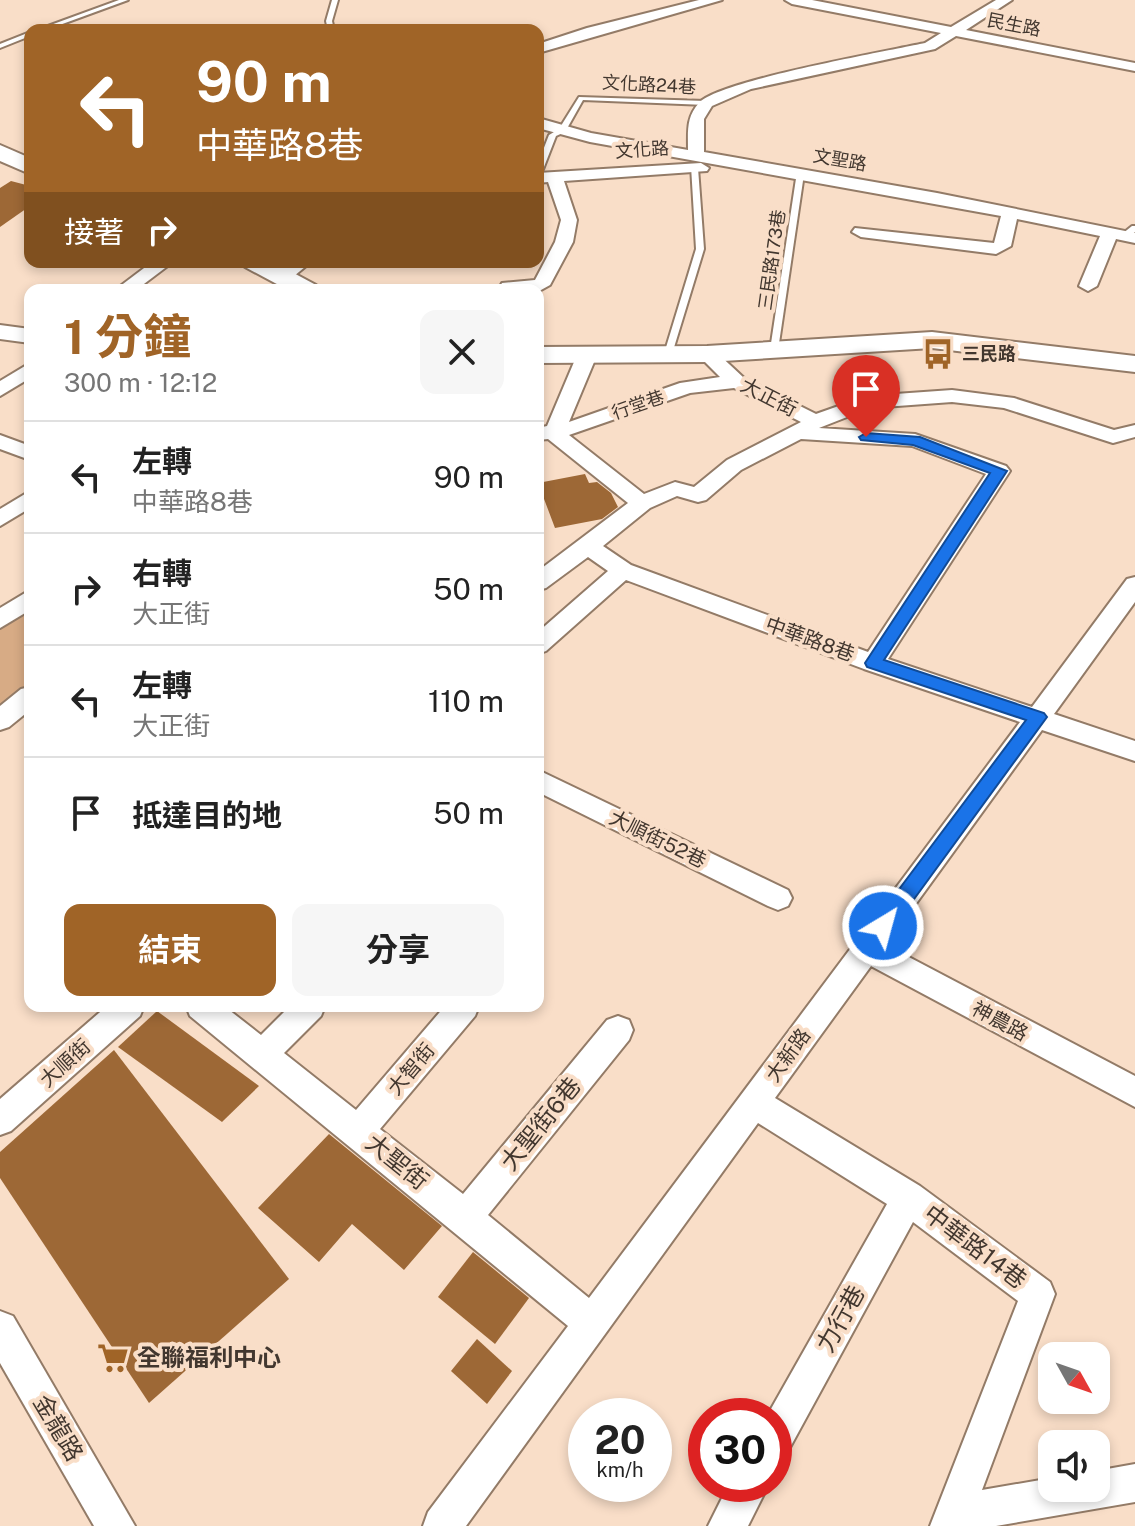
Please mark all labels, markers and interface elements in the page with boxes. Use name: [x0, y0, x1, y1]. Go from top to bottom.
street label: 民生路: [986, 9, 1043, 40]
text: 90 m: [196, 49, 332, 115]
icon: left: [64, 56, 168, 160]
street label: 文化路24巷: [602, 72, 697, 97]
text: 中華路8巷: [196, 124, 363, 166]
street label: 文化路: [614, 137, 670, 162]
street label: 文聖路: [812, 144, 868, 175]
icon: right: [140, 208, 184, 252]
street label: 三民路173巷: [754, 208, 789, 311]
text: 接著: [64, 214, 124, 250]
text: 1 分鐘: [64, 308, 191, 365]
button: close: [420, 310, 504, 394]
bus stop icon: 三民路: [921, 337, 955, 371]
place label: 三民路: [962, 343, 1016, 364]
pin: [832, 355, 900, 437]
text: 300 m · 12:12: [64, 367, 217, 398]
icon: arrive: [844, 367, 888, 411]
street label: 大正街: [737, 373, 801, 421]
street label: 行堂巷: [609, 386, 667, 423]
text: 左轉: [132, 443, 192, 479]
icon: left: [64, 455, 108, 499]
text: 90 m: [434, 459, 504, 495]
text: 中華路8巷: [132, 486, 253, 517]
text: 右轉: [132, 555, 192, 591]
icon: right: [64, 567, 108, 611]
text: 50 m: [433, 571, 504, 607]
text: 大正街: [132, 598, 210, 629]
street label: 中華路8巷: [762, 612, 858, 666]
text: 左轉: [132, 667, 192, 703]
icon: left: [64, 679, 108, 723]
text: 110 m: [428, 683, 504, 719]
text: 大正街: [132, 710, 210, 741]
icon: arrive: [64, 791, 108, 835]
text: 50 m: [433, 795, 504, 831]
text: 抵達目的地: [132, 797, 282, 833]
street label: 大順街52巷: [606, 805, 710, 873]
position arrow: [841, 884, 925, 968]
button: 結束: [64, 904, 276, 996]
button: 分享: [292, 904, 504, 996]
street label: 神農路: [968, 996, 1032, 1046]
street label: 大新路: [761, 1024, 815, 1086]
street label: 大順街: [35, 1034, 95, 1092]
street label: 大智街: [383, 1038, 439, 1100]
street label: 大聖街6巷: [494, 1071, 586, 1175]
street label: 大聖街: [361, 1128, 434, 1195]
street label: 中華路14巷: [919, 1199, 1032, 1294]
street label: 力行巷: [810, 1280, 870, 1357]
supermarket icon: 全聯福利中心: [96, 1341, 130, 1375]
north arrow: [1038, 1342, 1110, 1414]
map controls: [1038, 1342, 1110, 1502]
place label: 全聯福利中心: [137, 1343, 281, 1371]
street label: 金龍路: [28, 1389, 89, 1466]
speed limit sign: 30: [688, 1398, 792, 1502]
text: 20: [594, 1416, 646, 1463]
button: sound: [1038, 1430, 1110, 1502]
text: km/h: [596, 1458, 644, 1482]

